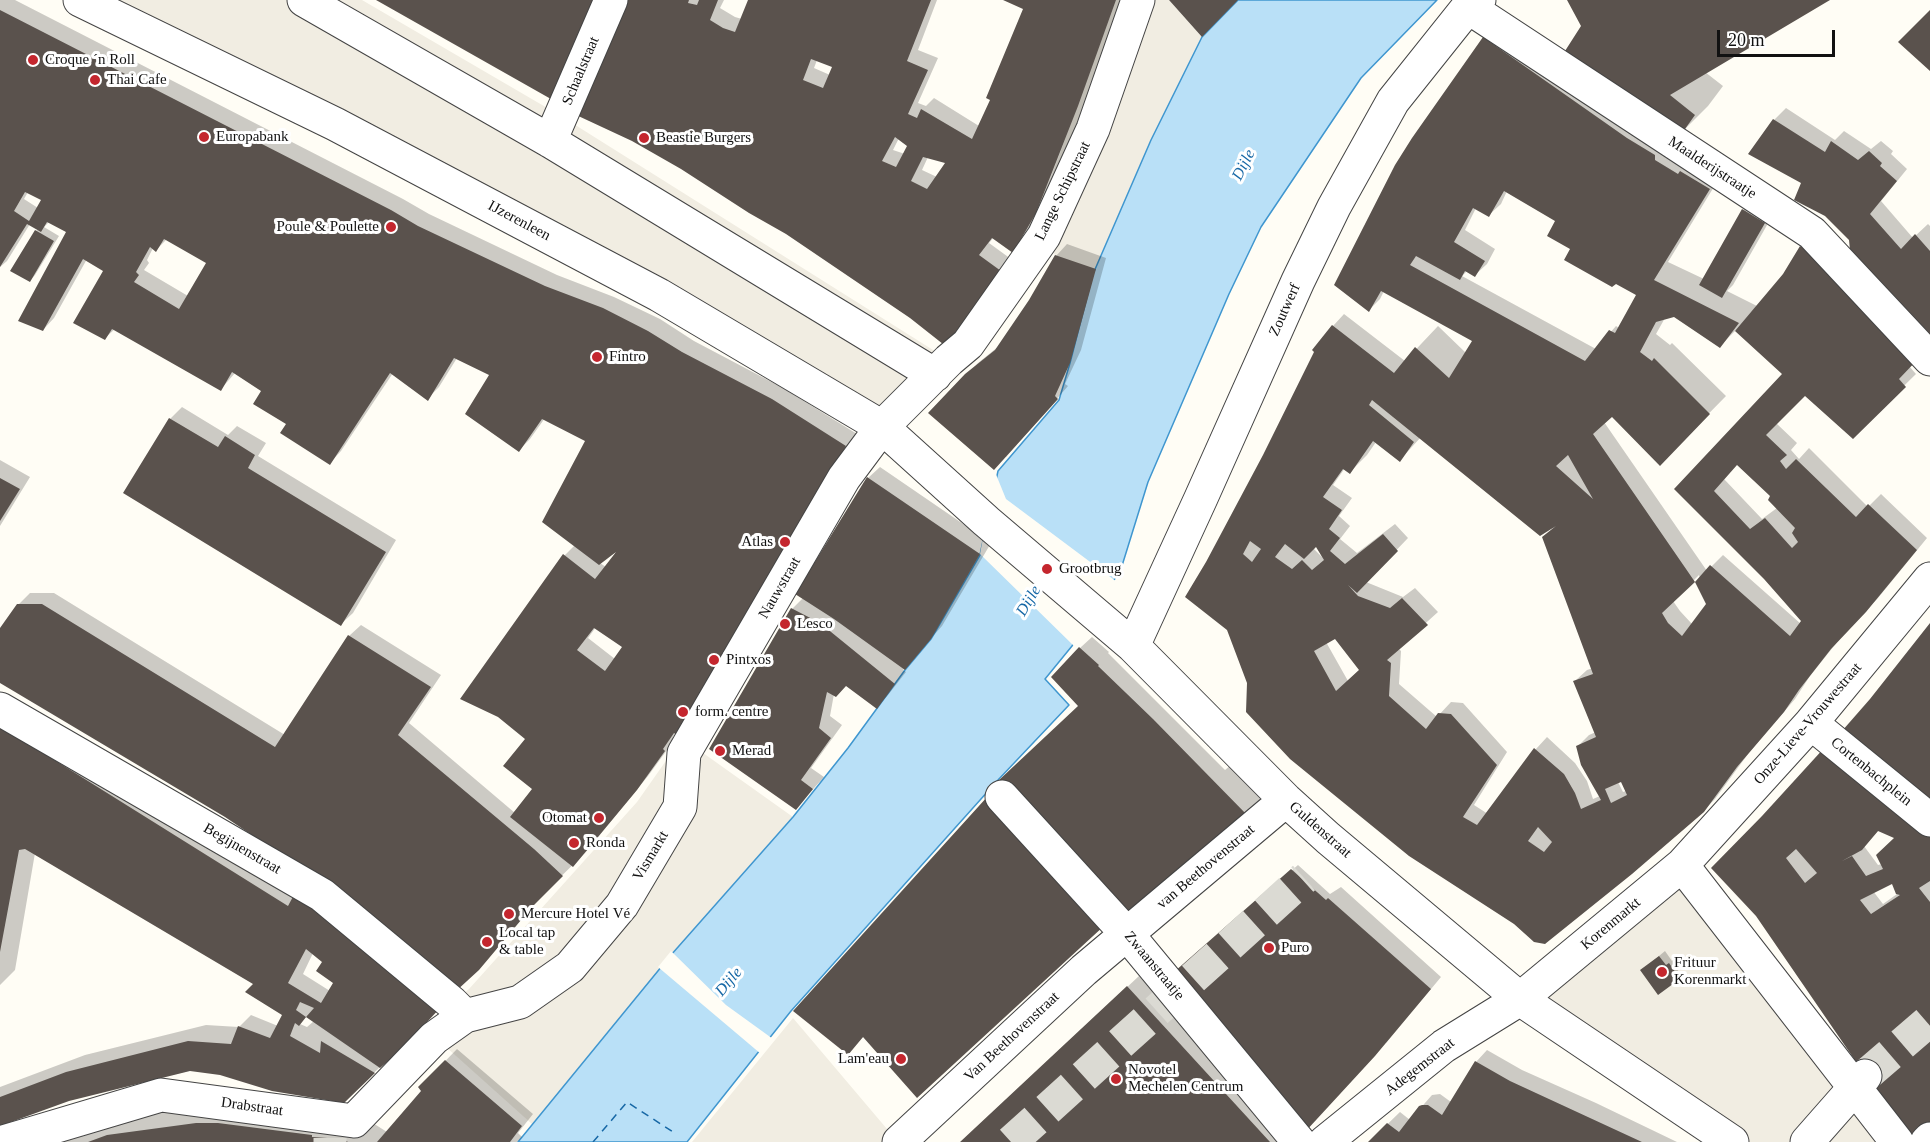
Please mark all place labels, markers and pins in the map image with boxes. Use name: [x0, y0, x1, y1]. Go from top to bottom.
place label: Croque ´n Roll: [45, 51, 135, 69]
marker: Croque ´n Roll: [26, 53, 40, 67]
place label: Thai Cafe: [107, 71, 167, 89]
marker: Thai Cafe: [88, 73, 102, 87]
place label: Europabank: [216, 128, 288, 146]
place label: Beastie Burgers: [656, 129, 751, 147]
marker: Europabank: [197, 130, 211, 144]
marker: Beastie Burgers: [637, 131, 651, 145]
place label: Poule & Poulette: [277, 218, 379, 236]
marker: Poule & Poulette: [384, 220, 398, 234]
place label: Fintro: [609, 348, 646, 366]
marker: Fintro: [590, 350, 604, 364]
place label: Atlas: [741, 533, 773, 551]
marker: Atlas: [778, 535, 792, 549]
place label: Grootbrug: [1059, 560, 1121, 578]
marker: Grootbrug: [1040, 562, 1054, 576]
place label: Lesco: [797, 615, 833, 633]
marker: Lesco: [778, 617, 792, 631]
place label: Pintxos: [726, 651, 771, 669]
marker: Pintxos: [707, 653, 721, 667]
place label: form. centre: [695, 703, 768, 721]
marker: form. centre: [676, 705, 690, 719]
place label: Merad: [732, 742, 771, 760]
marker: Merad: [713, 744, 727, 758]
place label: Otomat: [542, 809, 587, 827]
marker: Otomat: [592, 811, 606, 825]
place label: Ronda: [586, 834, 625, 852]
marker: Ronda: [567, 836, 581, 850]
place label: Mercure Hotel Vé: [521, 905, 630, 923]
marker: Mercure Hotel Vé: [502, 907, 516, 921]
place label: Local tap & table: [499, 924, 555, 959]
marker: Local tap & table: [480, 935, 494, 949]
place label: Puro: [1281, 939, 1309, 957]
marker: Puro: [1262, 941, 1276, 955]
place label: Frituur Korenmarkt: [1674, 954, 1746, 989]
marker: Frituur Korenmarkt: [1655, 965, 1669, 979]
place label: Lam'eau: [838, 1050, 889, 1068]
marker: Lam'eau: [894, 1052, 908, 1066]
place label: Novotel Mechelen Centrum: [1128, 1061, 1243, 1096]
marker: Novotel Mechelen Centrum: [1109, 1072, 1123, 1086]

